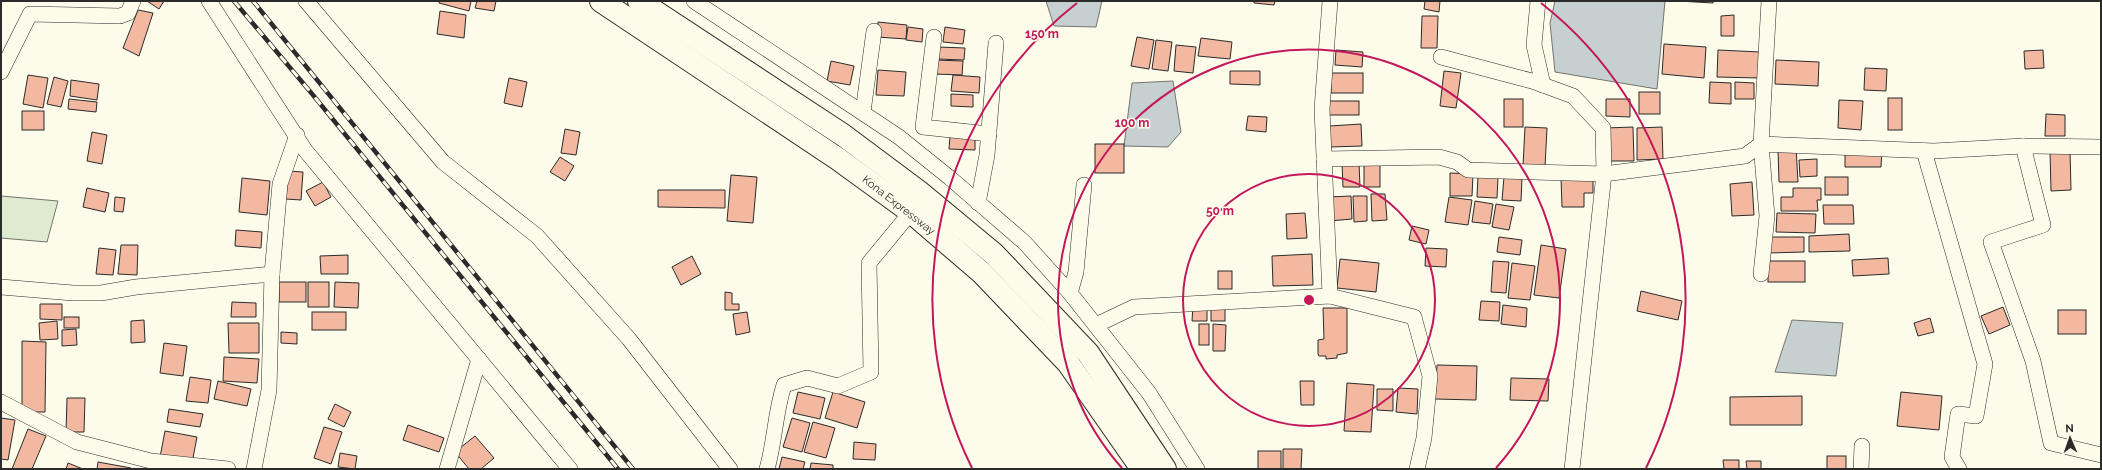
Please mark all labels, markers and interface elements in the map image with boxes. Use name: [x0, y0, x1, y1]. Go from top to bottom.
text: 150 m: [1025, 27, 1059, 41]
text: 100 m: [1115, 116, 1149, 130]
street label: Kona Expressway: [860, 173, 938, 238]
text: 50 m: [1206, 204, 1234, 218]
centre of rings: [1302, 293, 1316, 307]
north arrow: [2050, 418, 2090, 458]
text: N: [2065, 422, 2074, 435]

